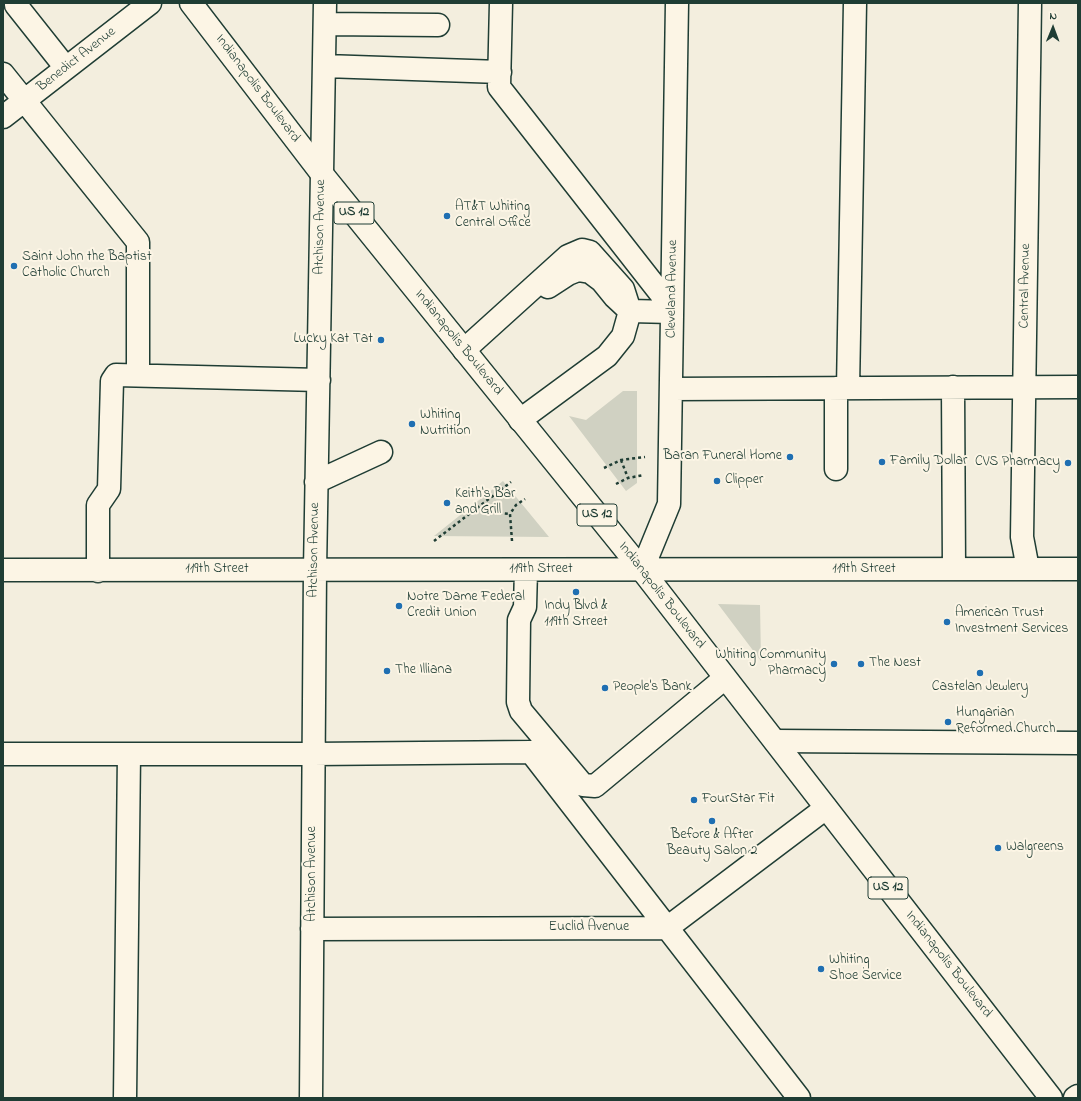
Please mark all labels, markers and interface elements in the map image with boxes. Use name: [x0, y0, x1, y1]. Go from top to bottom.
north arrow: [1033, 8, 1073, 48]
text: N: [1049, 8, 1057, 24]
street label: Benedict Avenue: [34, 24, 120, 96]
street label: Indianapolis Boulevard: [211, 32, 303, 146]
street label: Atchison Avenue: [312, 179, 330, 275]
place label: AT&T Whiting Central Office: [455, 200, 531, 232]
road number: US 12: [334, 202, 374, 224]
marker: AT&T Whiting Central Office: [442, 211, 452, 221]
street label: Cleveland Avenue: [664, 240, 682, 338]
street label: Central Avenue: [1017, 243, 1035, 329]
place label: Saint John the Baptist Catholic Church: [22, 250, 152, 282]
marker: Saint John the Baptist Catholic Church: [9, 261, 19, 271]
street label: Indianapolis Boulevard: [410, 287, 506, 399]
place label: Lucky Kat Tat: [293, 332, 373, 348]
marker: Lucky Kat Tat: [376, 335, 386, 345]
place label: Whiting Nutrition: [420, 408, 470, 440]
marker: Whiting Nutrition: [407, 419, 417, 429]
place label: Baran Funeral Home: [663, 449, 782, 465]
marker: Baran Funeral Home: [785, 452, 795, 462]
place label: Family Dollar: [890, 454, 967, 470]
place label: CVS Pharmacy: [975, 455, 1060, 471]
marker: Family Dollar: [877, 457, 887, 467]
marker: CVS Pharmacy: [1063, 458, 1073, 468]
place label: Clipper: [725, 473, 763, 489]
marker: Clipper: [712, 476, 722, 486]
place label: Keith's Bar and Grill: [455, 487, 515, 520]
marker: Keith's Bar and Grill: [442, 498, 452, 508]
street label: Atchison Avenue: [306, 502, 324, 598]
road number: US 12: [577, 504, 617, 526]
street label: Indianapolis Boulevard: [614, 539, 708, 653]
street label: 119th Street: [185, 562, 249, 578]
street label: 119th Street: [509, 562, 573, 578]
street label: 119th Street: [832, 562, 896, 578]
marker: Indy Blvd & 119th Street: [571, 587, 581, 597]
place label: Notre Dame Federal Credit Union: [407, 590, 525, 622]
place label: Indy Blvd & 119th Street: [544, 599, 608, 632]
marker: Notre Dame Federal Credit Union: [394, 601, 404, 611]
place label: American Trust Investment Services: [955, 606, 1068, 638]
marker: American Trust Investment Services: [942, 617, 952, 627]
place label: Whiting Community Pharmacy: [715, 648, 826, 680]
place label: The Nest: [869, 656, 921, 672]
marker: Whiting Community Pharmacy: [829, 659, 839, 669]
marker: The Nest: [856, 659, 866, 669]
place label: The Illiana: [395, 663, 452, 679]
marker: The Illiana: [382, 666, 392, 676]
marker: Castelan Jewlery: [975, 668, 985, 678]
place label: People's Bank: [613, 680, 692, 696]
place label: Castelan Jewlery: [932, 680, 1028, 696]
marker: People's Bank: [600, 683, 610, 693]
place label: Hungarian Reformed Church: [956, 706, 1055, 738]
marker: Hungarian Reformed Church: [943, 717, 953, 727]
place label: FourStar Fit: [702, 792, 775, 808]
marker: FourStar Fit: [689, 795, 699, 805]
marker: Before & After Beauty Salon 2: [707, 816, 717, 826]
street label: Atchison Avenue: [305, 826, 321, 922]
place label: Before & After Beauty Salon 2: [667, 828, 757, 860]
place label: Walgreens: [1006, 840, 1064, 856]
marker: Walgreens: [993, 843, 1003, 853]
road number: US 12: [868, 877, 908, 899]
street label: Indianapolis Boulevard: [901, 908, 995, 1022]
street label: Euclid Avenue: [549, 920, 629, 936]
place label: Whiting Shoe Service: [829, 953, 902, 986]
marker: Whiting Shoe Service: [816, 964, 826, 974]

